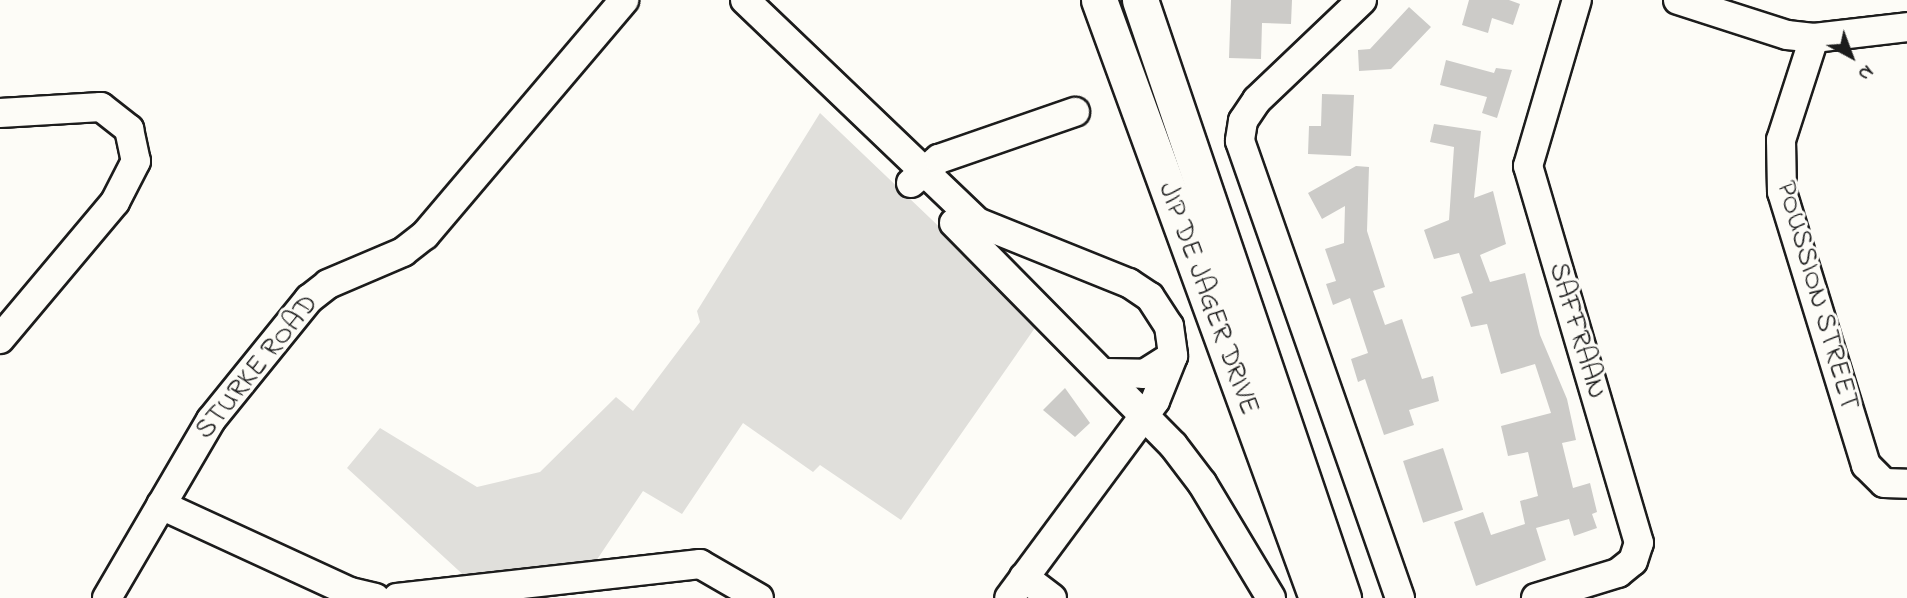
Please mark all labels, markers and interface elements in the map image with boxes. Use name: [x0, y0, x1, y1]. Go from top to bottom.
north arrow: [1816, 21, 1886, 91]
text: N: [1851, 58, 1879, 87]
street label: POUSSION STREET: [1767, 177, 1865, 415]
street label: JIP DE JAGER DRIVE: [1149, 178, 1265, 420]
street label: SAFFRAAN: [1539, 259, 1613, 403]
street label: STURKE ROAD: [189, 289, 327, 447]

